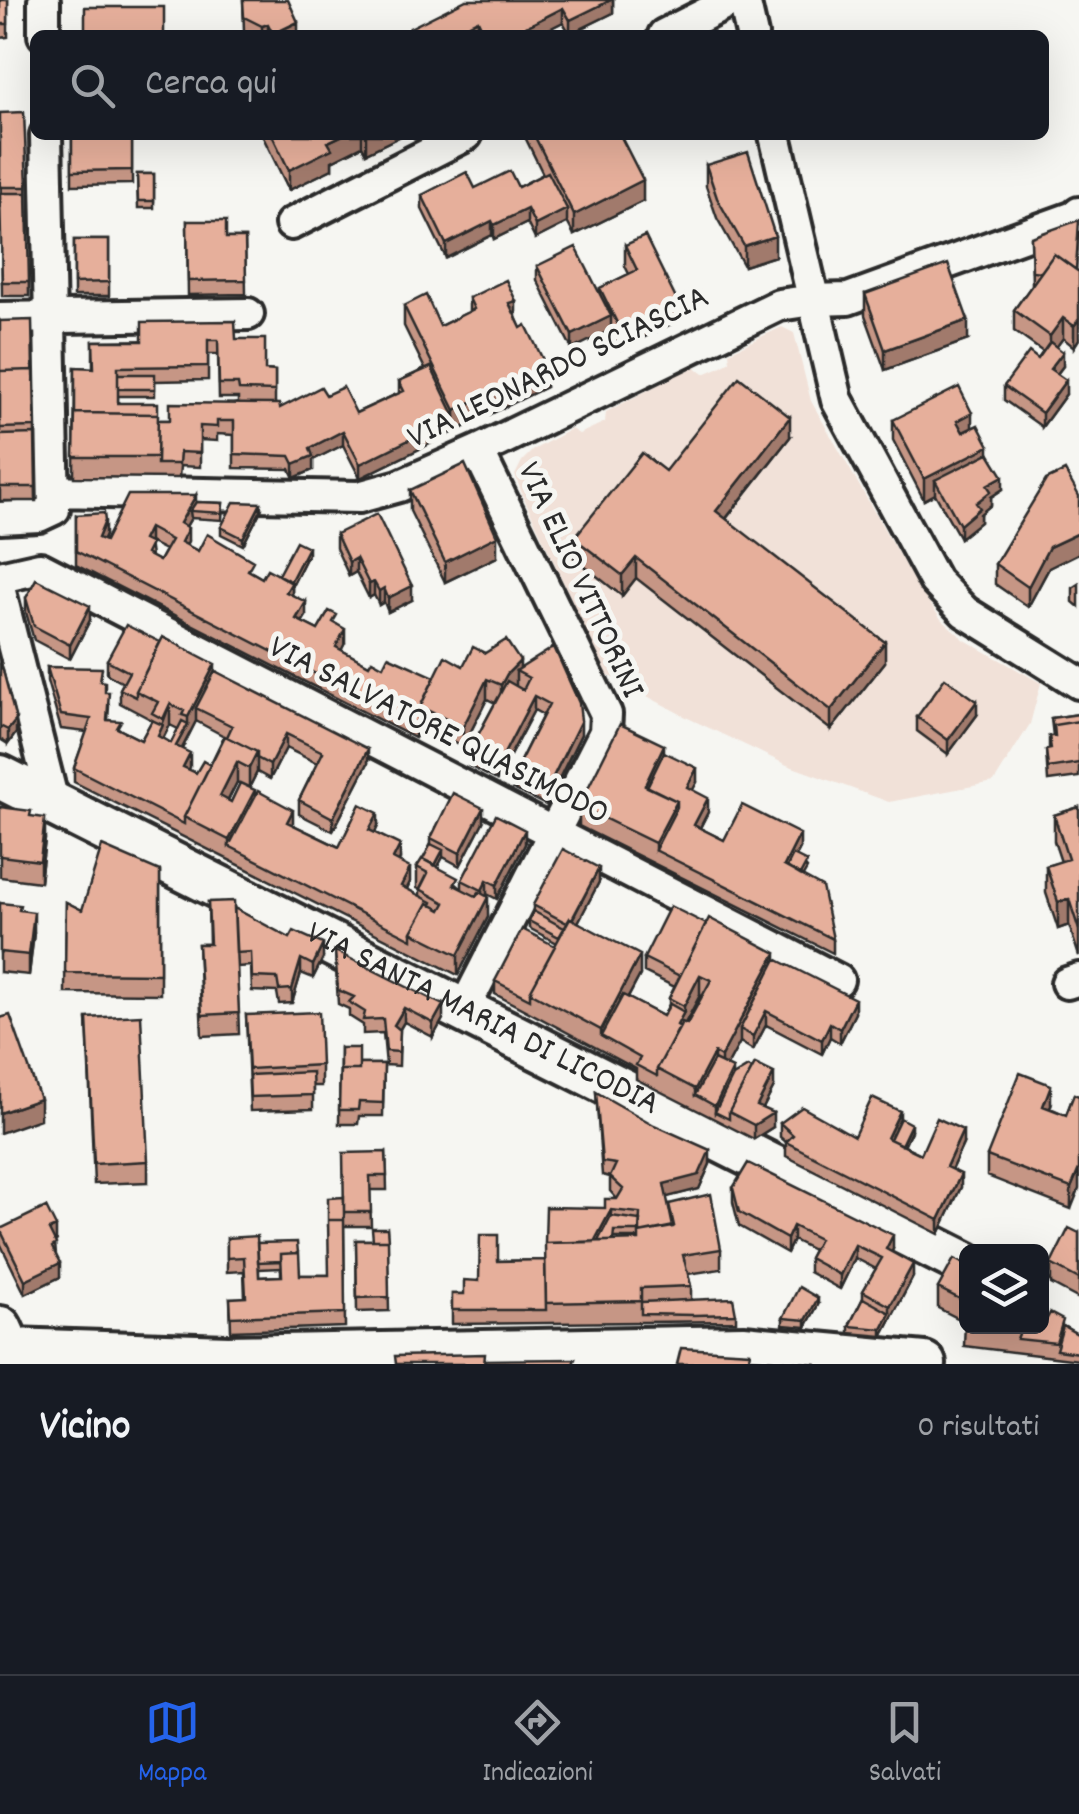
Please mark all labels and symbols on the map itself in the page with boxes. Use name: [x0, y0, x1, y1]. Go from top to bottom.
street label: VIA LEONARDO SCIASCIA: [400, 274, 718, 464]
street label: VIA ELIO VITTORINI: [502, 455, 656, 708]
street label: VIA SALVATORE QUASIMODO: [259, 624, 617, 840]
street label: VIA SANTA MARIA DI LICODIA: [297, 910, 668, 1130]

